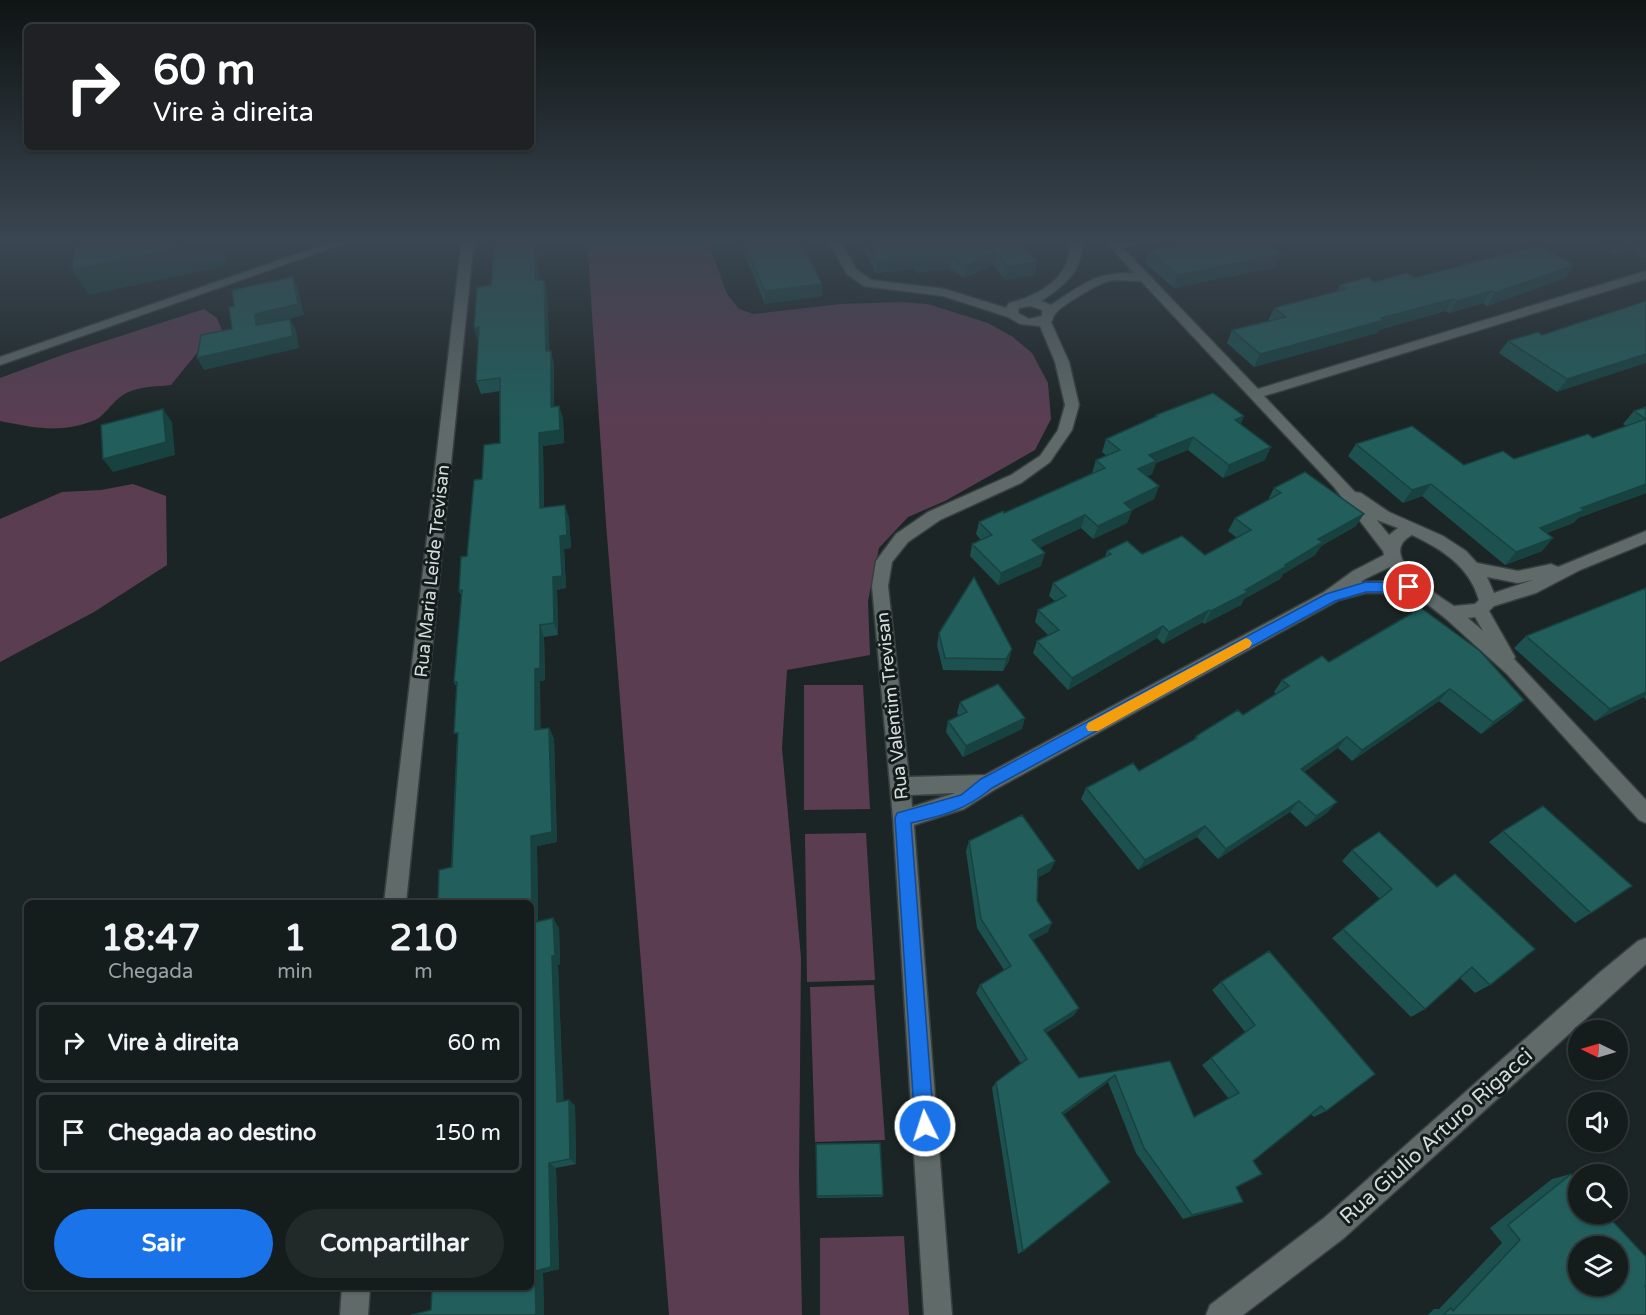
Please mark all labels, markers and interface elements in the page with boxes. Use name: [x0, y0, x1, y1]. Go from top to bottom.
text: 60 m: [153, 45, 255, 96]
icon: right: [54, 48, 132, 126]
text: Vire à direita: [153, 96, 314, 129]
street label: Rua Maria Leide Trevisan: [410, 464, 454, 678]
pin: [1383, 561, 1434, 612]
icon: arrive: [1392, 570, 1425, 603]
street label: Rua Valentim Trevisan: [871, 611, 913, 801]
text: 18:47: [101, 917, 201, 960]
text: 1: [284, 917, 306, 960]
text: 210: [389, 917, 457, 960]
text: Chegada: [108, 960, 193, 984]
text: min: [277, 960, 313, 984]
text: m: [414, 960, 433, 984]
north arrow: [1568, 1020, 1628, 1080]
map controls: [1568, 1020, 1628, 1296]
icon: right: [57, 1026, 90, 1059]
text: Vire à direita: [108, 1030, 239, 1056]
text: 60 m: [447, 1030, 501, 1056]
street label: Rua Giulio Arturo Rigacci: [1335, 1043, 1538, 1230]
button: sound: [1568, 1092, 1628, 1152]
position arrow: [893, 1094, 957, 1158]
icon: arrive: [57, 1116, 90, 1149]
text: Chegada ao destino: [108, 1120, 316, 1146]
text: 150 m: [434, 1120, 501, 1146]
button: search: [1568, 1164, 1628, 1224]
button: Sair: [54, 1209, 273, 1278]
button: Compartilhar: [285, 1209, 504, 1278]
button: layers: [1568, 1236, 1628, 1296]

